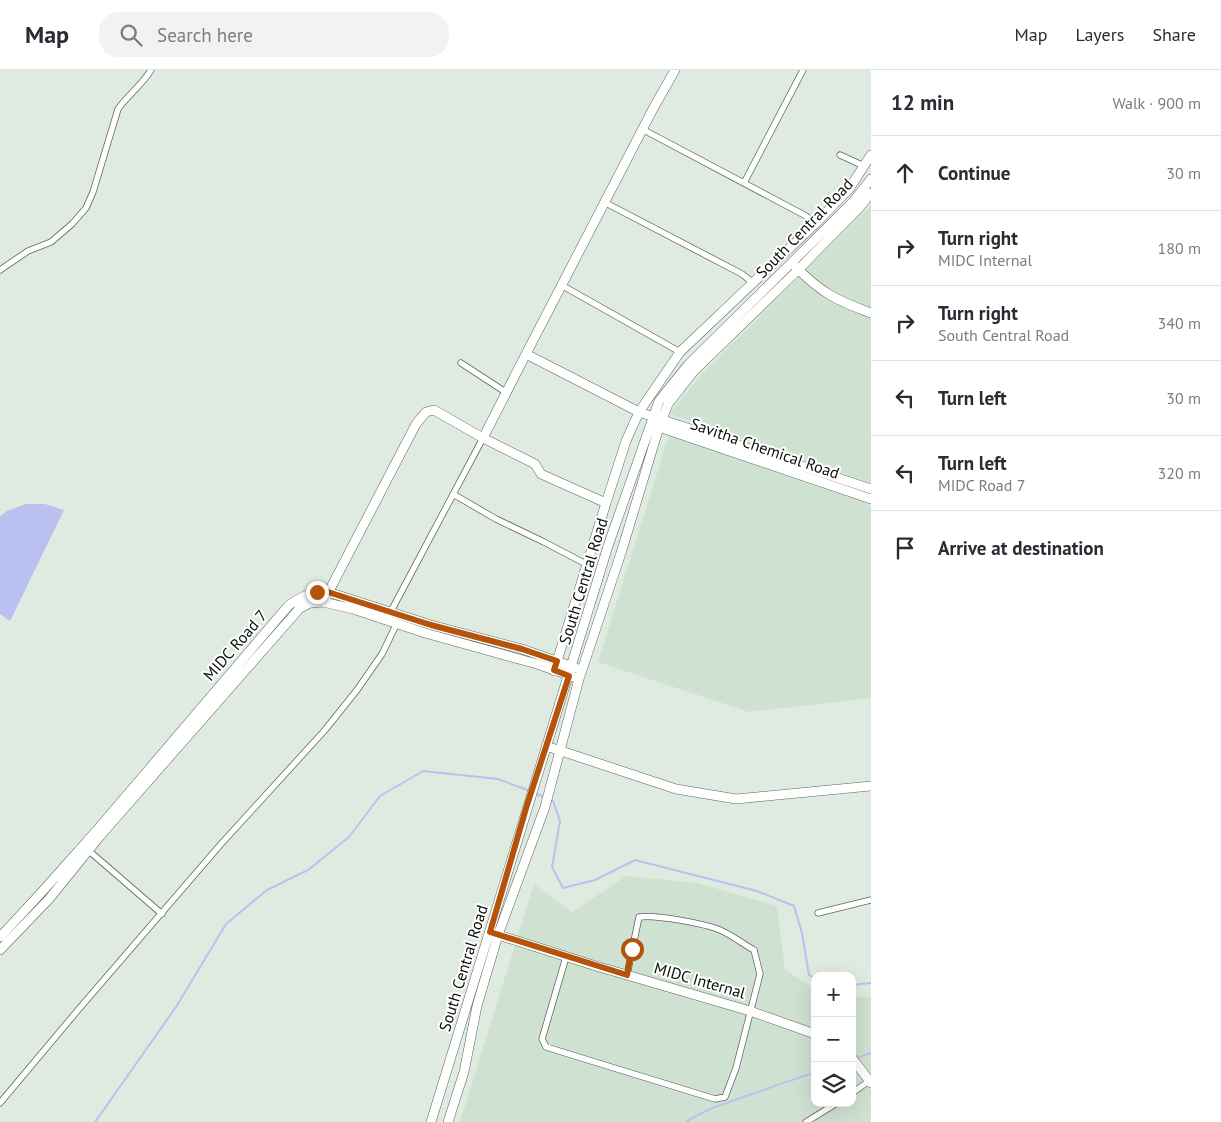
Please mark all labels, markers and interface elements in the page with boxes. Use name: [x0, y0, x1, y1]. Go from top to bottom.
search box: [99, 12, 449, 57]
text: Map: [25, 19, 69, 50]
icon: search: [117, 21, 145, 49]
text: Search here: [157, 23, 253, 47]
text: Map: [1015, 23, 1047, 46]
text: Layers: [1075, 23, 1124, 46]
text: Share: [1152, 23, 1196, 46]
text: 12 min: [891, 89, 954, 116]
text: Walk · 900 m: [1112, 93, 1201, 113]
icon: ahead: [891, 159, 919, 187]
text: Continue: [938, 161, 1010, 185]
text: 30 m: [1166, 163, 1201, 183]
street label: South Central Road: [751, 174, 857, 282]
text: Turn right: [938, 226, 1018, 250]
icon: right: [891, 234, 919, 262]
text: 180 m: [1158, 238, 1201, 258]
text: MIDC Internal: [938, 250, 1032, 270]
text: Turn right: [938, 301, 1018, 325]
icon: right: [891, 309, 919, 337]
text: 340 m: [1158, 313, 1201, 333]
text: South Central Road: [938, 325, 1069, 345]
icon: left: [891, 384, 919, 412]
text: Turn left: [938, 386, 1007, 410]
text: 30 m: [1166, 388, 1201, 408]
street label: Savitha Chemical Road: [688, 413, 842, 483]
text: Turn left: [938, 451, 1007, 475]
icon: left: [891, 459, 919, 487]
text: 320 m: [1158, 463, 1201, 483]
text: MIDC Road 7: [938, 475, 1025, 495]
street label: South Central Road: [554, 515, 612, 647]
icon: arrive: [891, 534, 919, 562]
text: Arrive at destination: [938, 536, 1104, 560]
route end: [306, 581, 329, 604]
street label: MIDC Road 7: [199, 605, 271, 685]
street label: South Central Road: [434, 902, 492, 1034]
route start: [621, 938, 644, 961]
street label: MIDC Internal: [652, 957, 748, 1003]
map controls: [811, 972, 856, 1107]
button: +: [811, 972, 856, 1017]
button: −: [811, 1017, 856, 1062]
button: layers: [811, 1062, 856, 1107]

